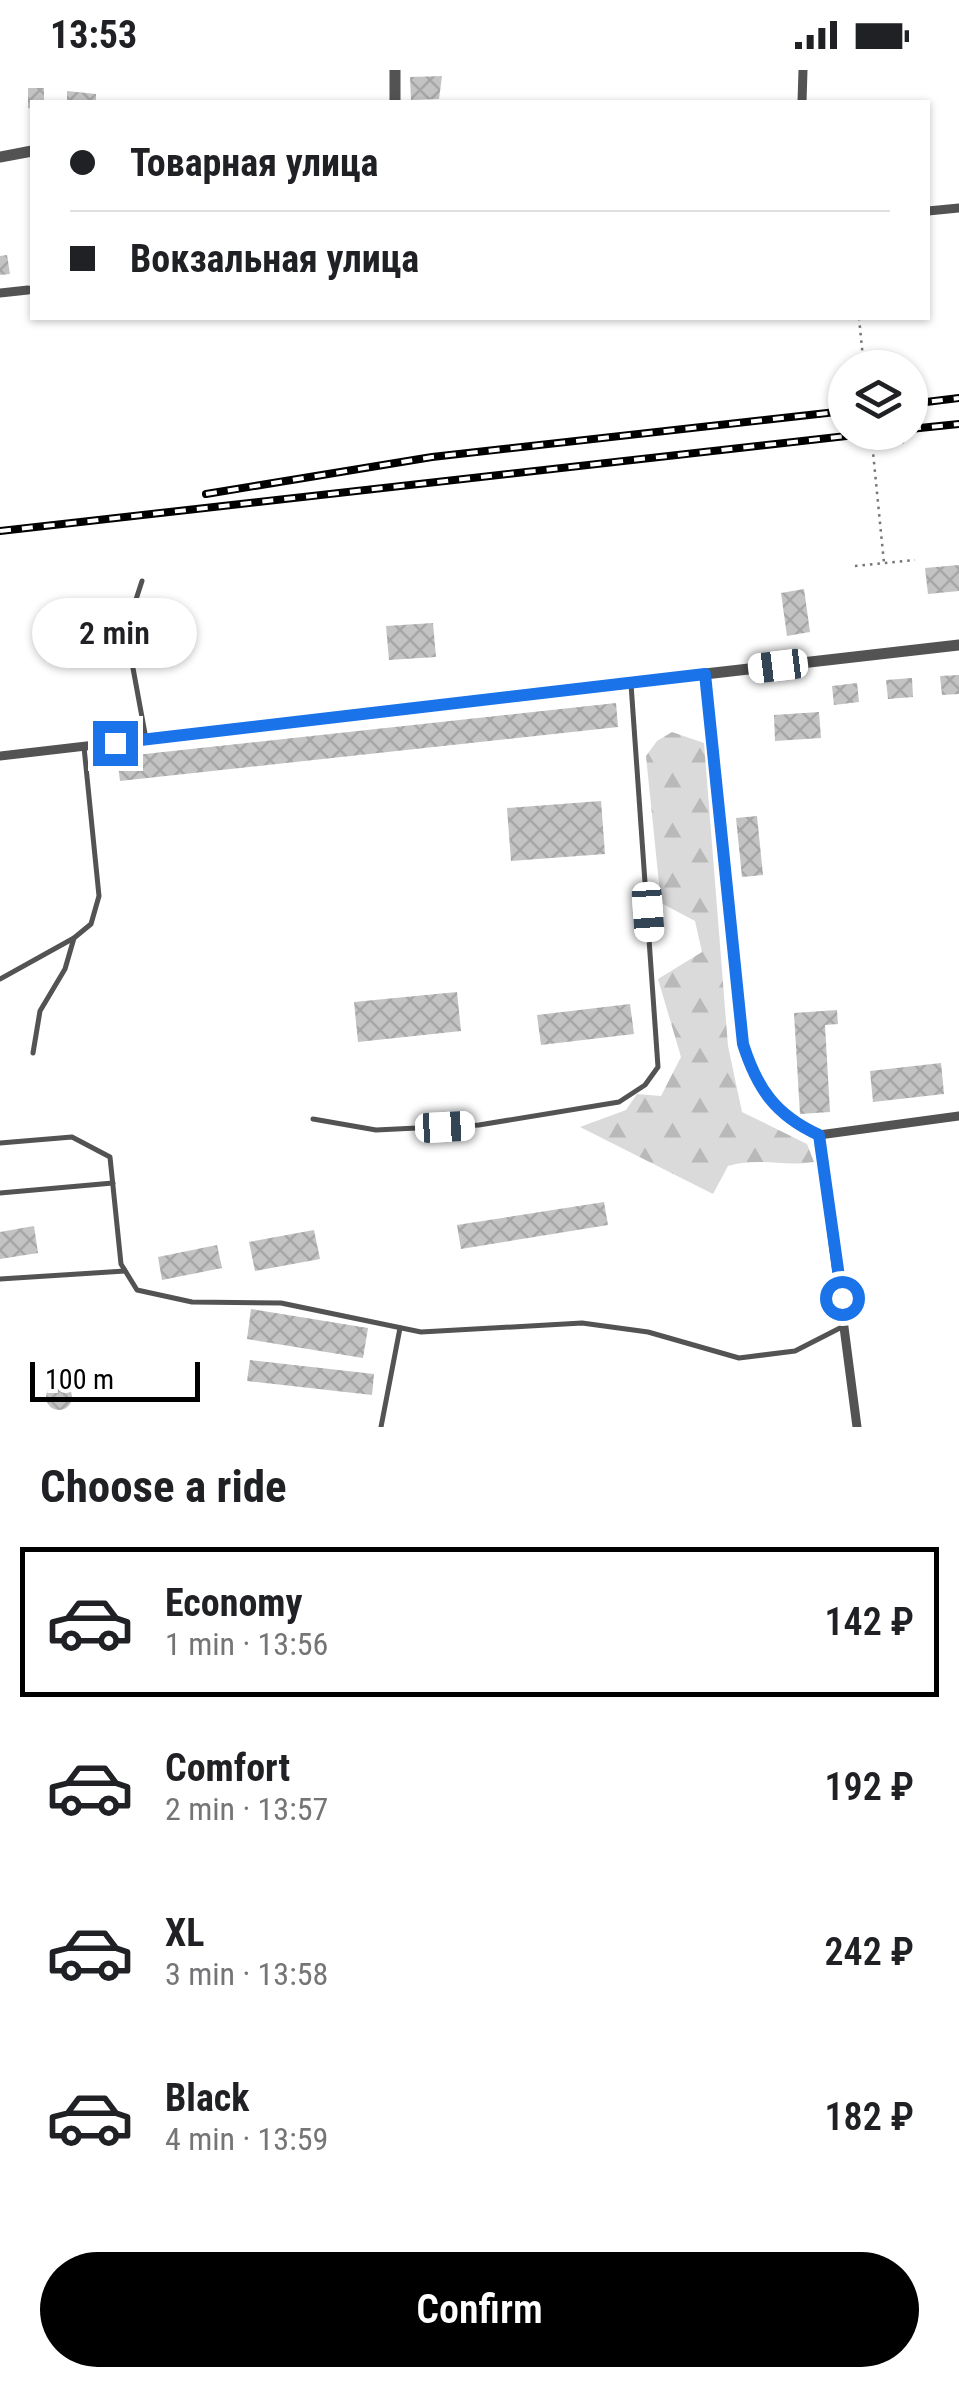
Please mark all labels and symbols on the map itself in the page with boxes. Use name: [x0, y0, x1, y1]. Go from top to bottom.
callout: 2 min: [32, 598, 198, 668]
car: [746, 647, 810, 685]
route end: [93, 721, 138, 766]
car: [631, 881, 665, 943]
car: [414, 1110, 476, 1144]
route start: [820, 1276, 865, 1321]
scale bar: [30, 1357, 200, 1402]

